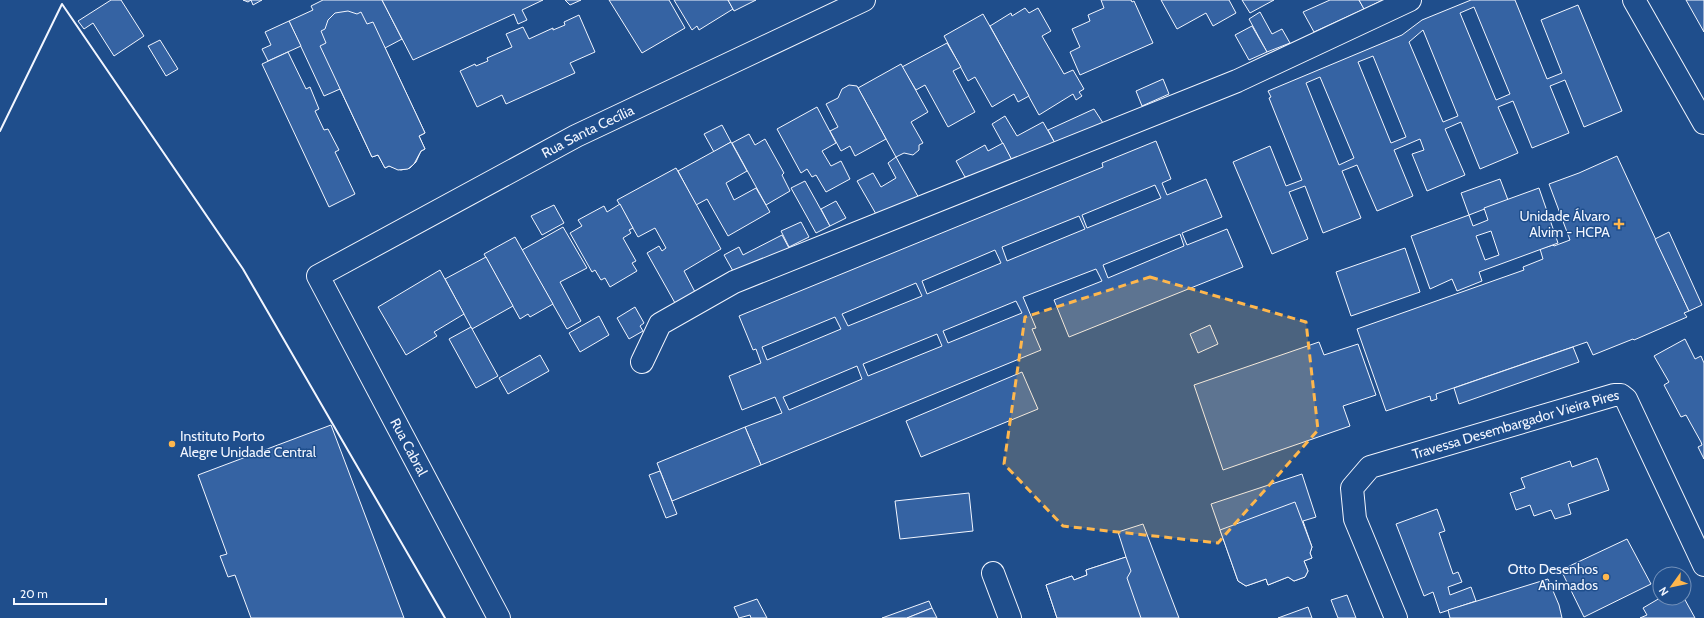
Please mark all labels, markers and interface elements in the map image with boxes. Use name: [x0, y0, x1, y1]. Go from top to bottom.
street label: Rua Santa Cecília: [538, 101, 637, 162]
place label: Unidade Álvaro Alvim - HCPA: [1520, 207, 1610, 241]
marker: Unidade Álvaro Alvim - HCPA: [1613, 218, 1625, 230]
street label: Travessa Desembargador Vieira Pires: [1410, 386, 1619, 463]
street label: Rua Cabral: [386, 415, 432, 480]
place label: Instituto Porto Alegre Unidade Central: [180, 427, 317, 461]
marker: Instituto Porto Alegre Unidade Central: [167, 439, 177, 449]
place label: Otto Desenhos Animados: [1508, 560, 1598, 594]
north arrow: [1652, 566, 1692, 606]
marker: Otto Desenhos Animados: [1601, 572, 1611, 582]
scale bar: [14, 580, 106, 606]
text: N: [1656, 584, 1672, 599]
text: 20 m: [20, 586, 48, 601]

